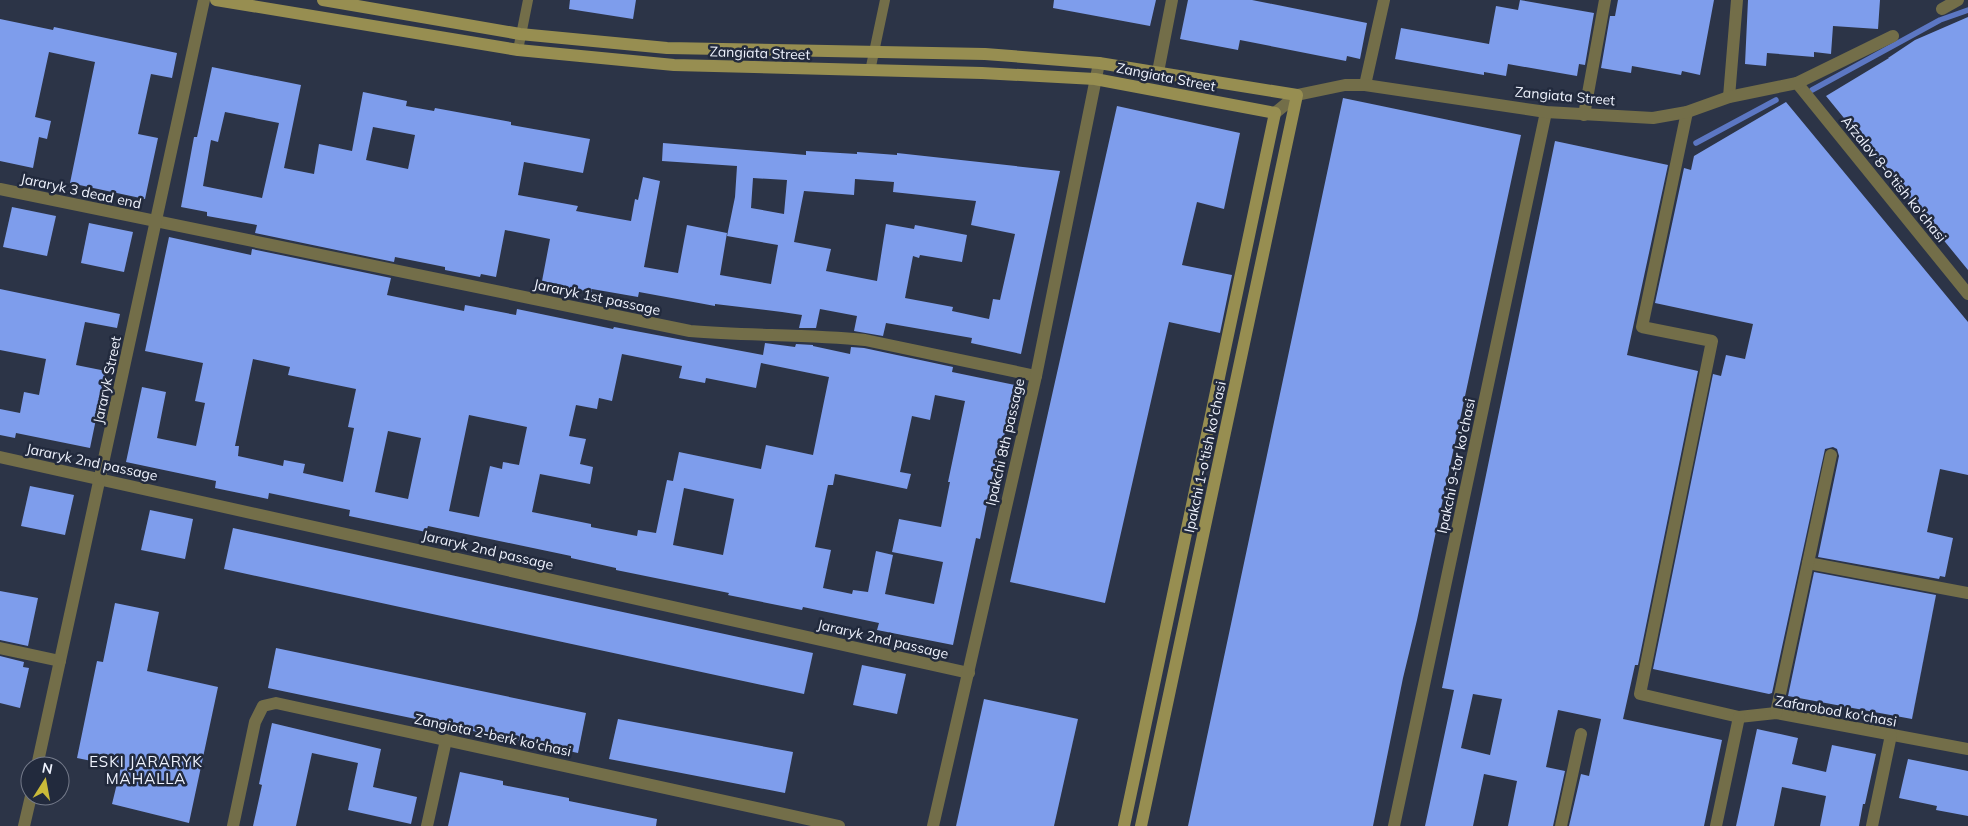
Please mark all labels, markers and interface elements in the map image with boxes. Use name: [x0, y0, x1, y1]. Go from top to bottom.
street label: Zangiata Street: [709, 42, 811, 64]
street label: Zangiata Street: [1115, 59, 1217, 95]
street label: Zangiata Street: [1514, 83, 1616, 109]
street label: Afzalov 8-o'tish ko'chasi: [1837, 112, 1951, 246]
street label: Jararyk 3 dead end: [19, 169, 143, 213]
street label: Jararyk 1st passage: [532, 275, 662, 319]
street label: Jararyk Street: [89, 335, 125, 425]
street label: Ipakchi 8th passage: [982, 377, 1028, 507]
street label: Ipakchi 1-o'tish ko'chasi: [1180, 380, 1230, 534]
street label: Ipakchi 9-tor ko'chasi: [1433, 397, 1479, 535]
street label: Jararyk 2nd passage: [25, 439, 159, 485]
street label: Jararyk 2nd passage: [421, 526, 555, 574]
street label: Jararyk 2nd passage: [816, 615, 950, 663]
street label: Zafarobod ko'chasi: [1774, 691, 1898, 731]
street label: Zangiota 2-berk ko'chasi: [413, 710, 573, 760]
district label: ESKI JARARYK MAHALLA: [89, 752, 203, 788]
north arrow: [20, 756, 70, 806]
text: N: [41, 758, 54, 778]

